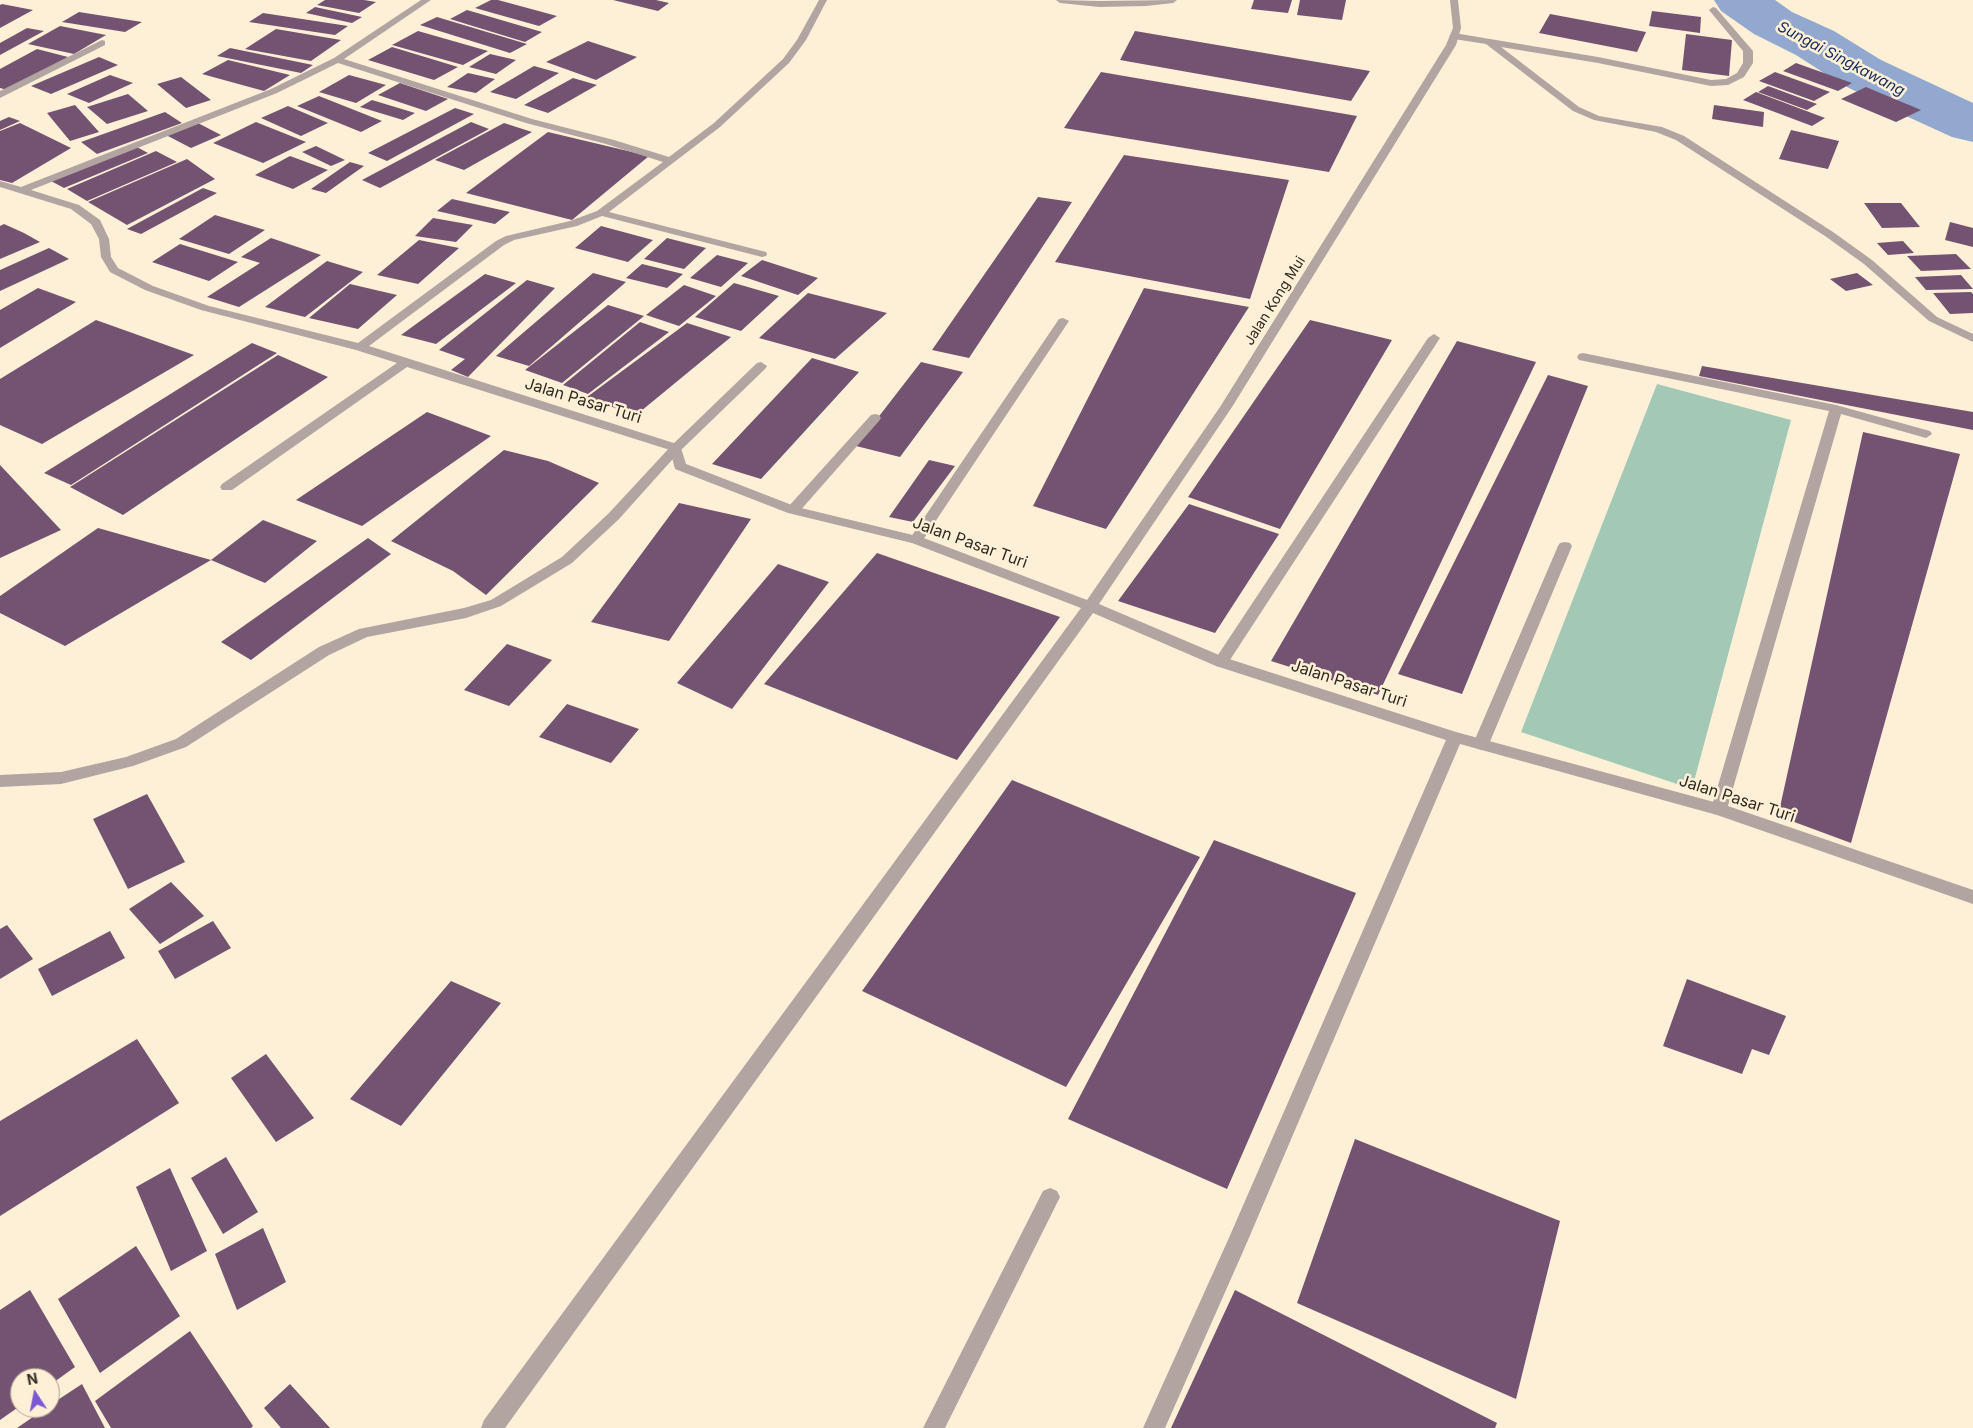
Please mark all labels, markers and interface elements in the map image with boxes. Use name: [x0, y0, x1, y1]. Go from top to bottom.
water label: Sungai Singkawang: [1774, 18, 1908, 100]
street label: Jalan Kong Mui: [1241, 253, 1309, 349]
street label: Jalan Pasar Turi: [522, 374, 644, 428]
street label: Jalan Pasar Turi: [910, 513, 1030, 573]
street label: Jalan Pasar Turi: [1289, 656, 1409, 712]
street label: Jalan Pasar Turi: [1677, 771, 1797, 827]
north arrow: [10, 1368, 60, 1418]
text: N: [25, 1369, 39, 1388]

